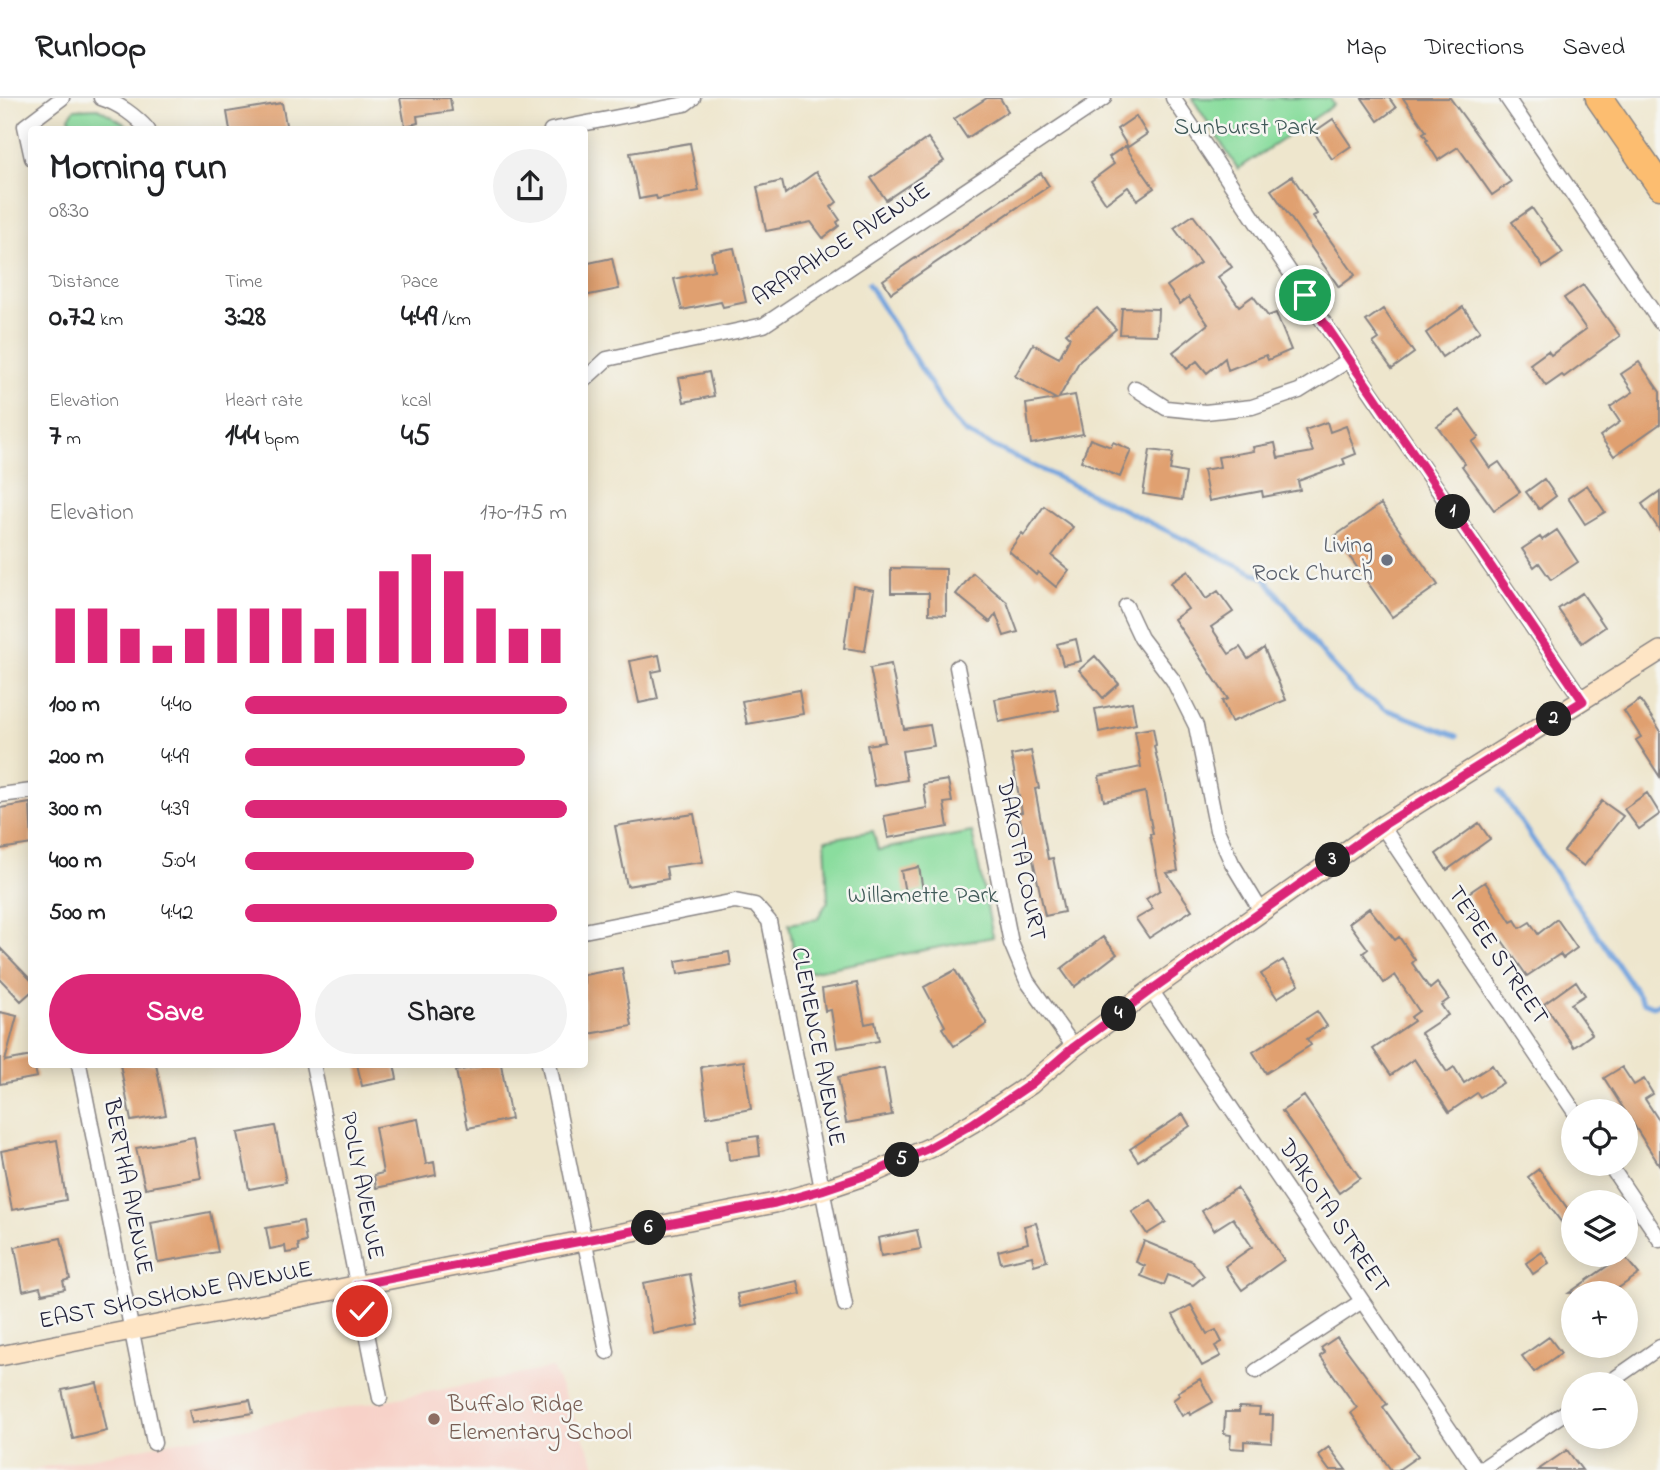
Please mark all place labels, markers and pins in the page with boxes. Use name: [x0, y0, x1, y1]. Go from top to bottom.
pin: [1275, 265, 1335, 325]
pin: 1: [1436, 494, 1470, 530]
place label: Living Rock Church: [1252, 529, 1373, 592]
marker: Living Rock Church: [1379, 552, 1395, 568]
pin: 2: [1536, 702, 1572, 736]
pin: 3: [1316, 842, 1350, 878]
pin: 4: [1102, 996, 1136, 1032]
pin: 5: [884, 1142, 920, 1178]
pin: 6: [632, 1210, 666, 1246]
pin: [332, 1281, 392, 1341]
place label: Buffalo Ridge Elementary School: [447, 1388, 632, 1452]
marker: Buffalo Ridge Elementary School: [426, 1411, 442, 1427]

